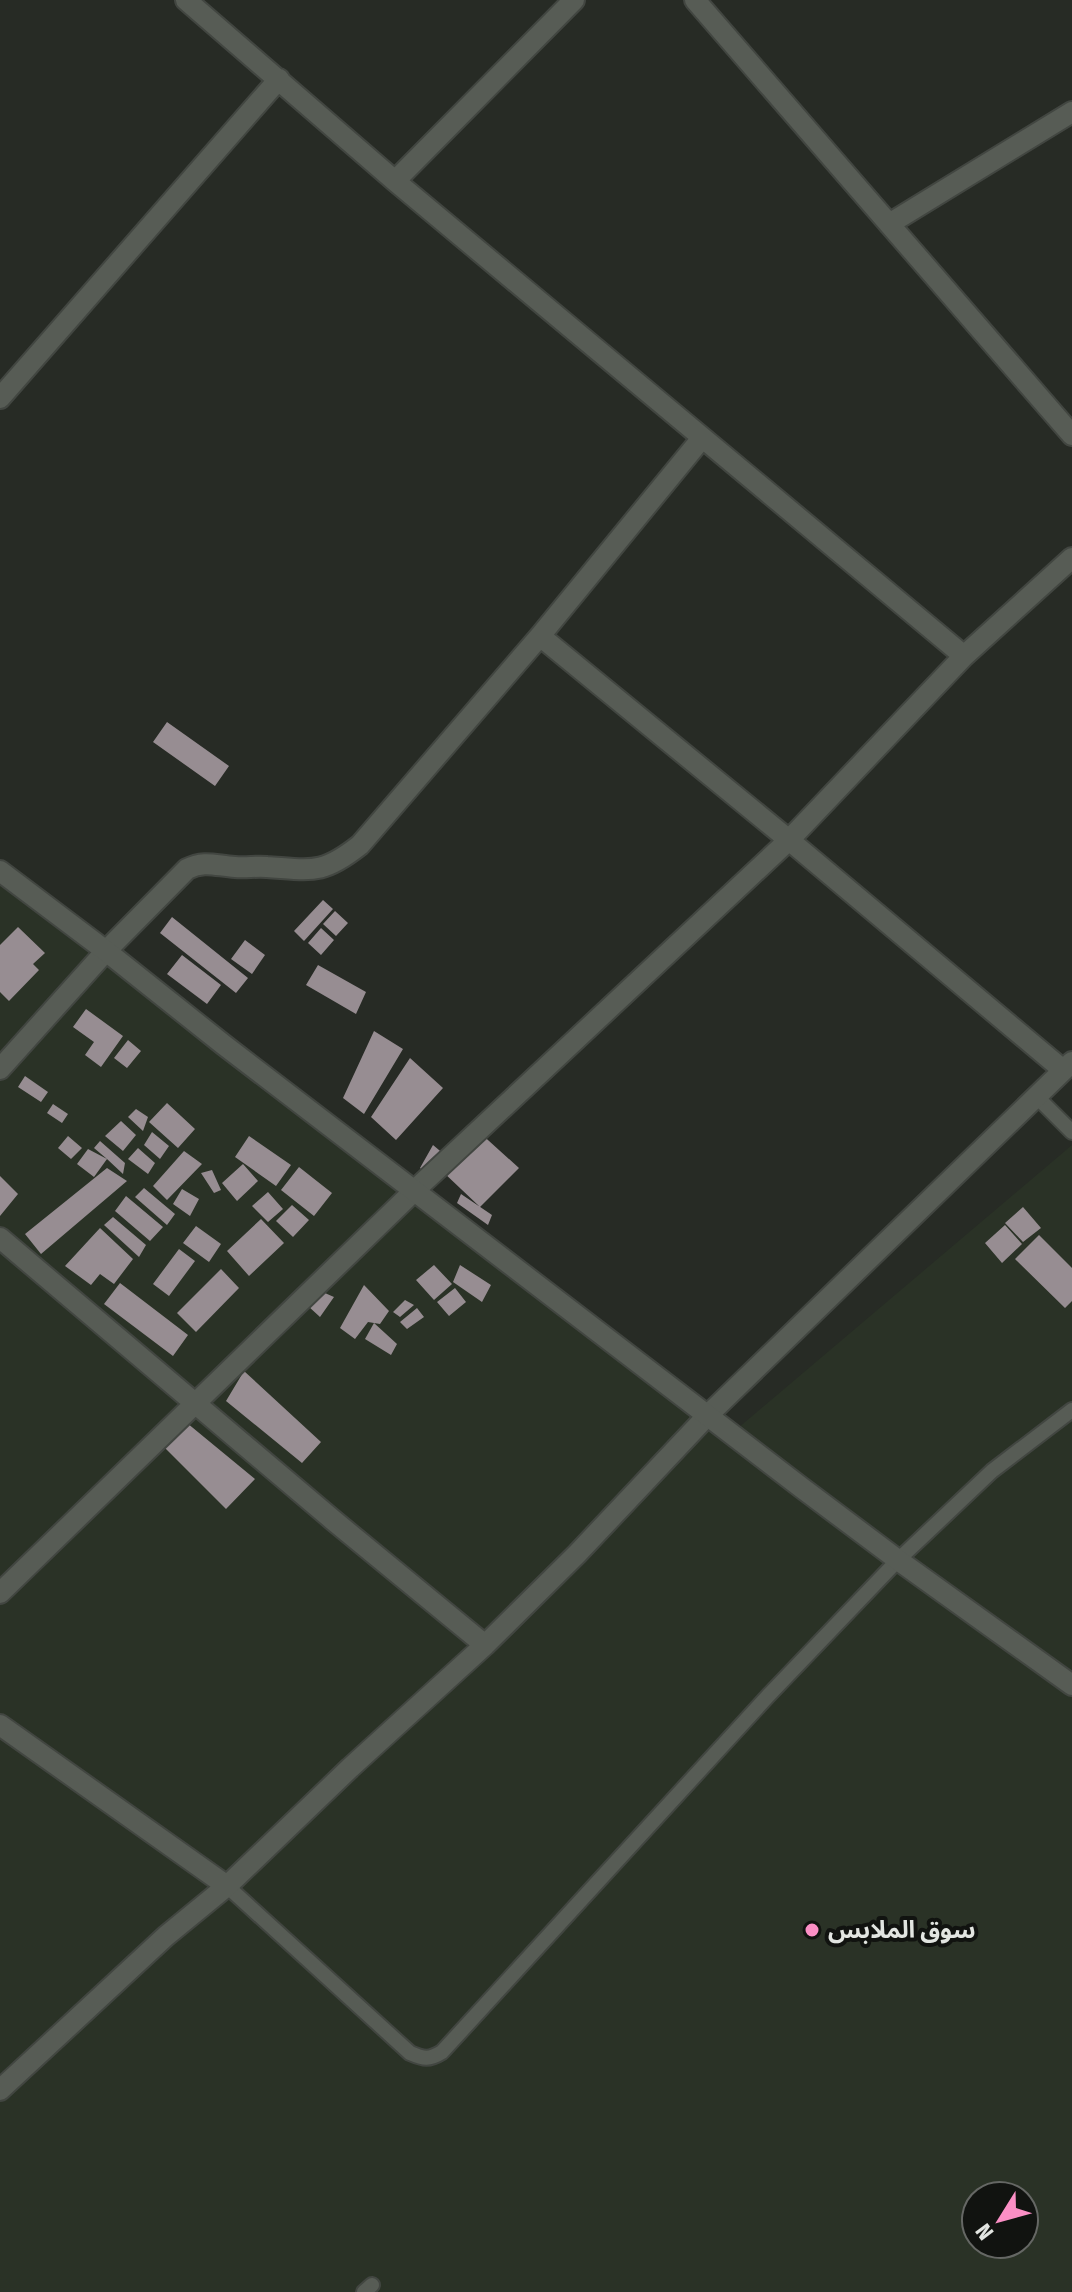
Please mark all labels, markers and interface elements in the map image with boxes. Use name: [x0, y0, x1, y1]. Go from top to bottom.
place label: سوق الملابس: [828, 1916, 975, 1944]
marker: سوق الملابس: [803, 1921, 821, 1939]
north arrow: [960, 2180, 1040, 2260]
text: N: [970, 2218, 999, 2245]

